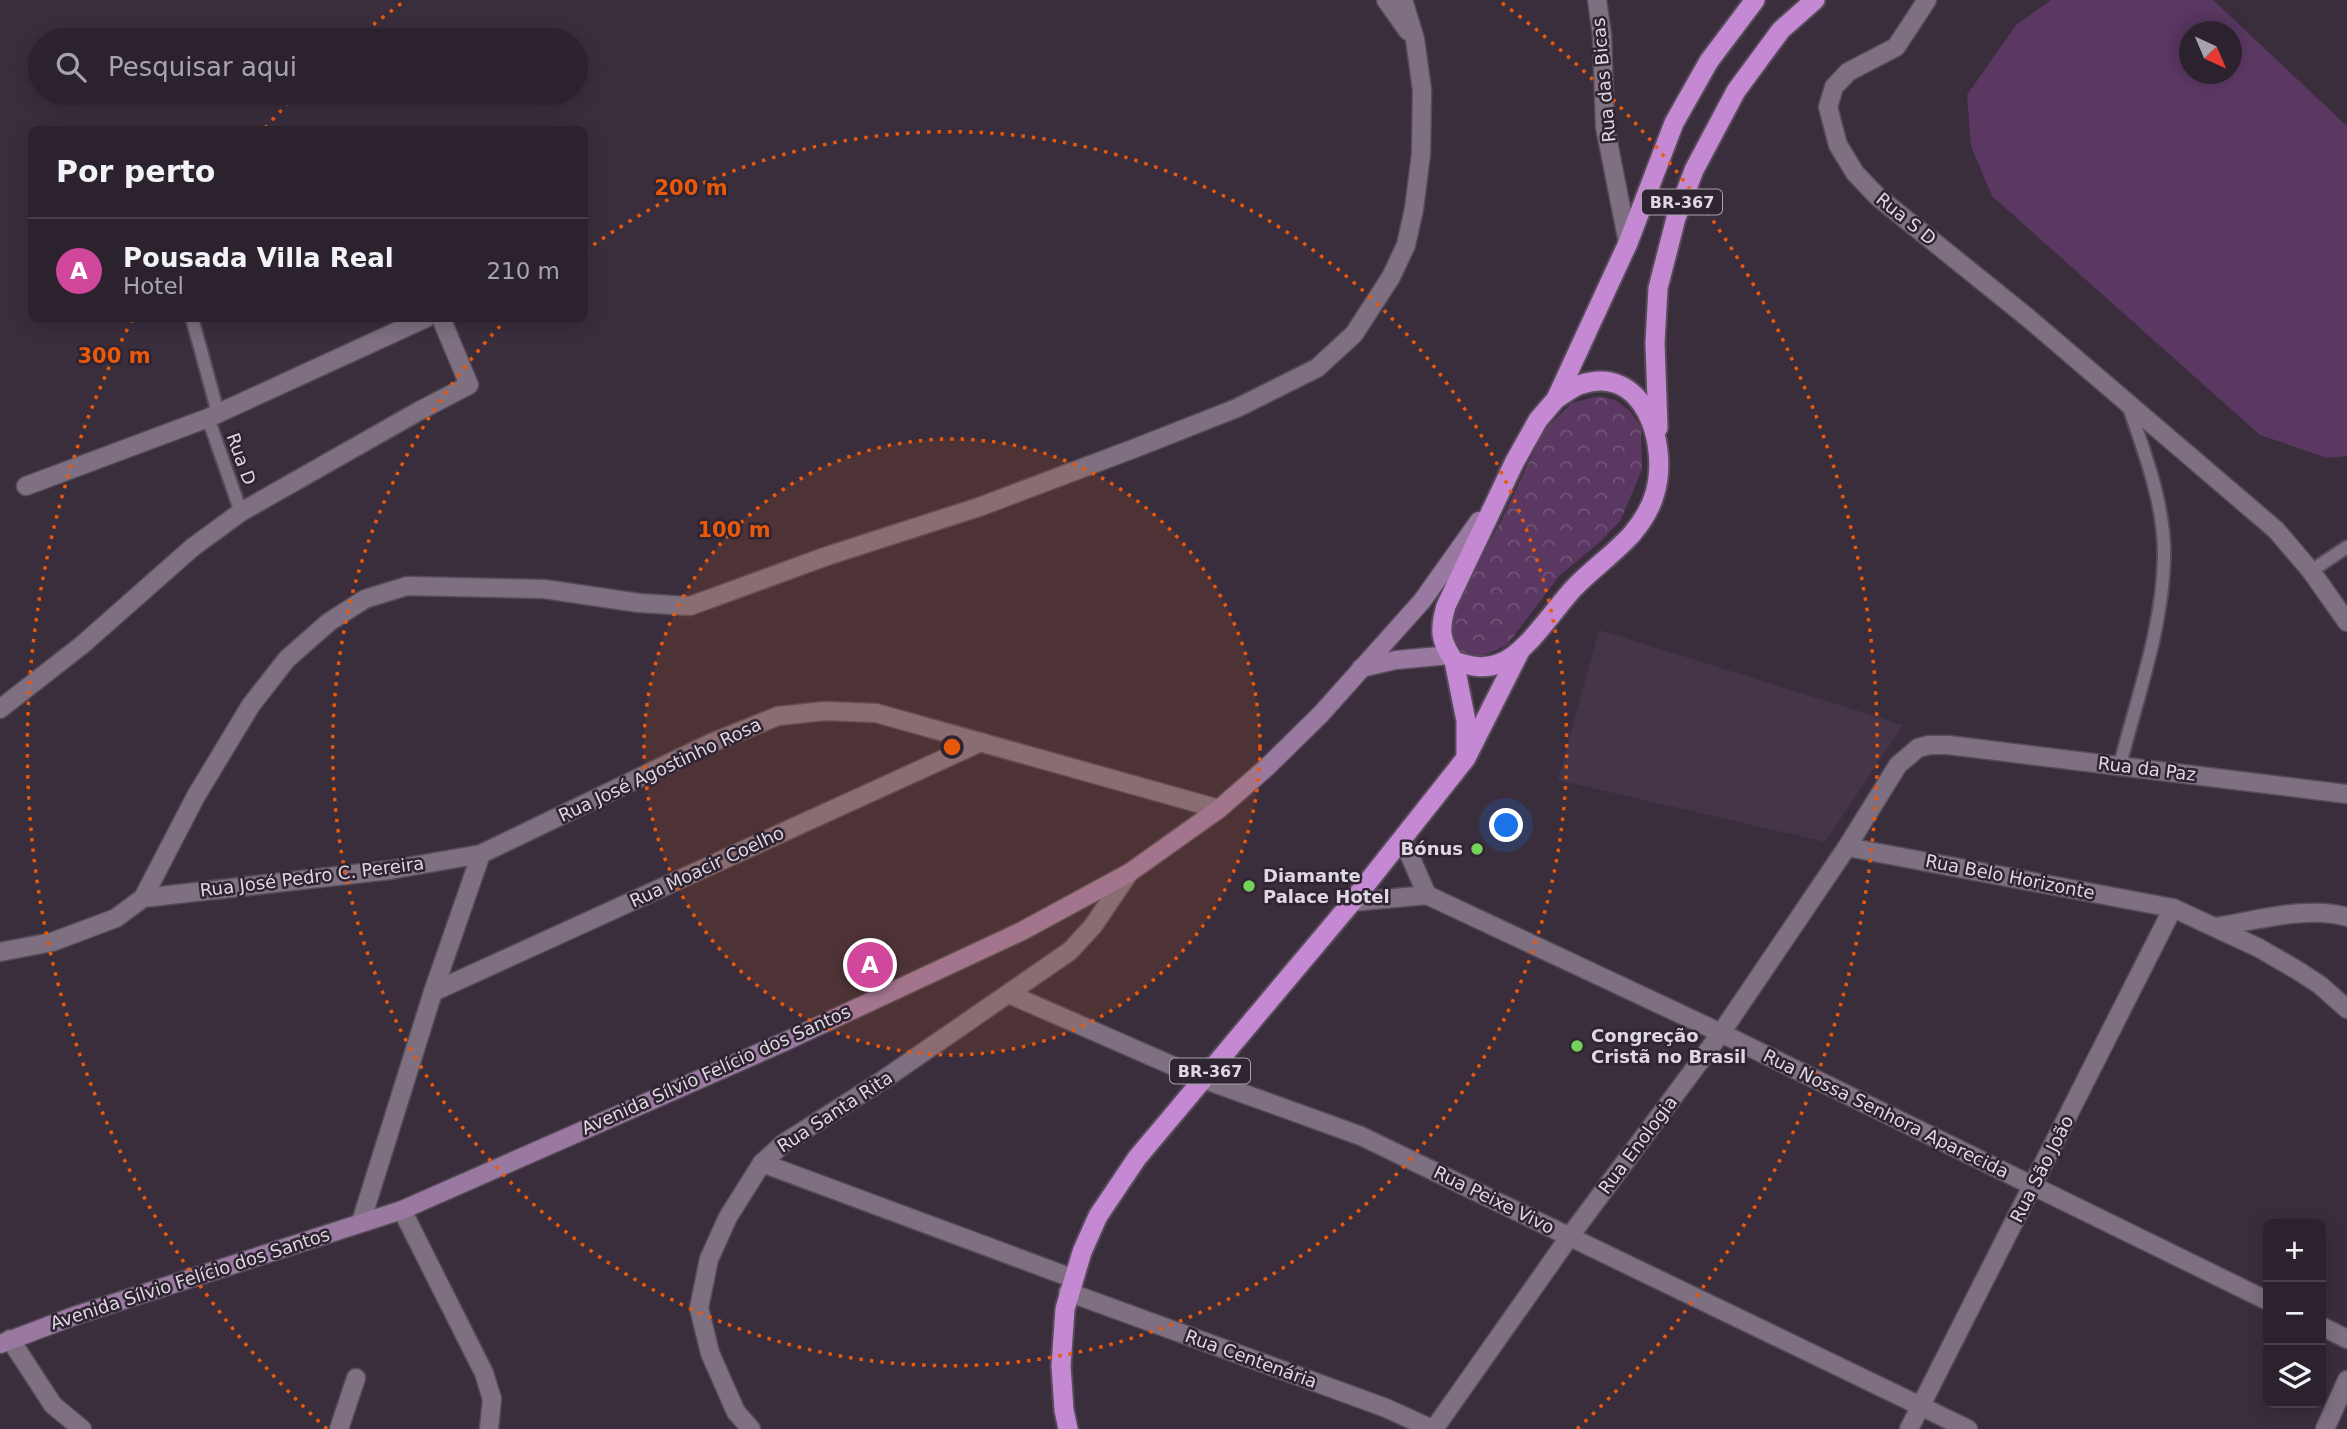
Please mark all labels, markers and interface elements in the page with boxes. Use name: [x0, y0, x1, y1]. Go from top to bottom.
street label: Rua das Bicas: [1588, 17, 1619, 143]
north arrow: [2179, 21, 2242, 84]
search box: [28, 28, 588, 105]
icon: search: [52, 48, 90, 86]
text: Pesquisar aqui: [108, 52, 297, 82]
text: Por perto: [56, 154, 215, 189]
text: 200 m: [654, 176, 728, 200]
street label: Rua S D: [1872, 188, 1940, 249]
road number: BR-367: [1642, 190, 1722, 214]
text: Pousada Villa Real: [123, 243, 394, 273]
text: A: [70, 258, 88, 284]
text: 210 m: [486, 258, 560, 284]
text: Hotel: [123, 273, 184, 299]
text: 300 m: [77, 344, 151, 368]
street label: Rua D: [222, 430, 261, 488]
text: 100 m: [697, 518, 771, 542]
street label: Rua José Agostinho Rosa: [555, 713, 764, 826]
centre of rings: [940, 735, 964, 759]
street label: Rua da Paz: [2097, 752, 2197, 785]
your location: [1489, 808, 1523, 842]
street label: Rua Moacir Coelho: [626, 822, 787, 911]
place label: Bónus: [1401, 838, 1463, 859]
marker: Bónus: [1469, 841, 1485, 857]
street label: Rua Belo Horizonte: [1924, 850, 2097, 903]
street label: Rua José Pedro C. Pereira: [199, 852, 425, 901]
place label: Diamante Palace Hotel: [1263, 865, 1390, 907]
marker: Diamante Palace Hotel: [1241, 878, 1257, 894]
pin: A: [847, 939, 893, 991]
street label: Avenida Sílvio Felício dos Santos: [578, 1001, 854, 1139]
place label: Congreção Cristã no Brasil: [1591, 1025, 1746, 1067]
marker: Congreção Cristã no Brasil: [1569, 1038, 1585, 1054]
street label: Rua Nossa Senhora Aparecida: [1760, 1045, 2012, 1182]
road number: BR-367: [1170, 1058, 1250, 1084]
street label: Rua Santa Rita: [773, 1067, 896, 1157]
street label: Rua Enologia: [1594, 1092, 1681, 1198]
street label: Rua São João: [2006, 1112, 2078, 1226]
street label: Rua Peixe Vivo: [1430, 1161, 1558, 1238]
map controls: [2263, 1219, 2326, 1408]
button: +: [2263, 1219, 2326, 1282]
street label: Avenida Sílvio Felício dos Santos: [48, 1223, 332, 1334]
button: −: [2263, 1282, 2326, 1345]
street label: Rua Centenária: [1182, 1325, 1320, 1392]
button: layers: [2263, 1345, 2326, 1408]

